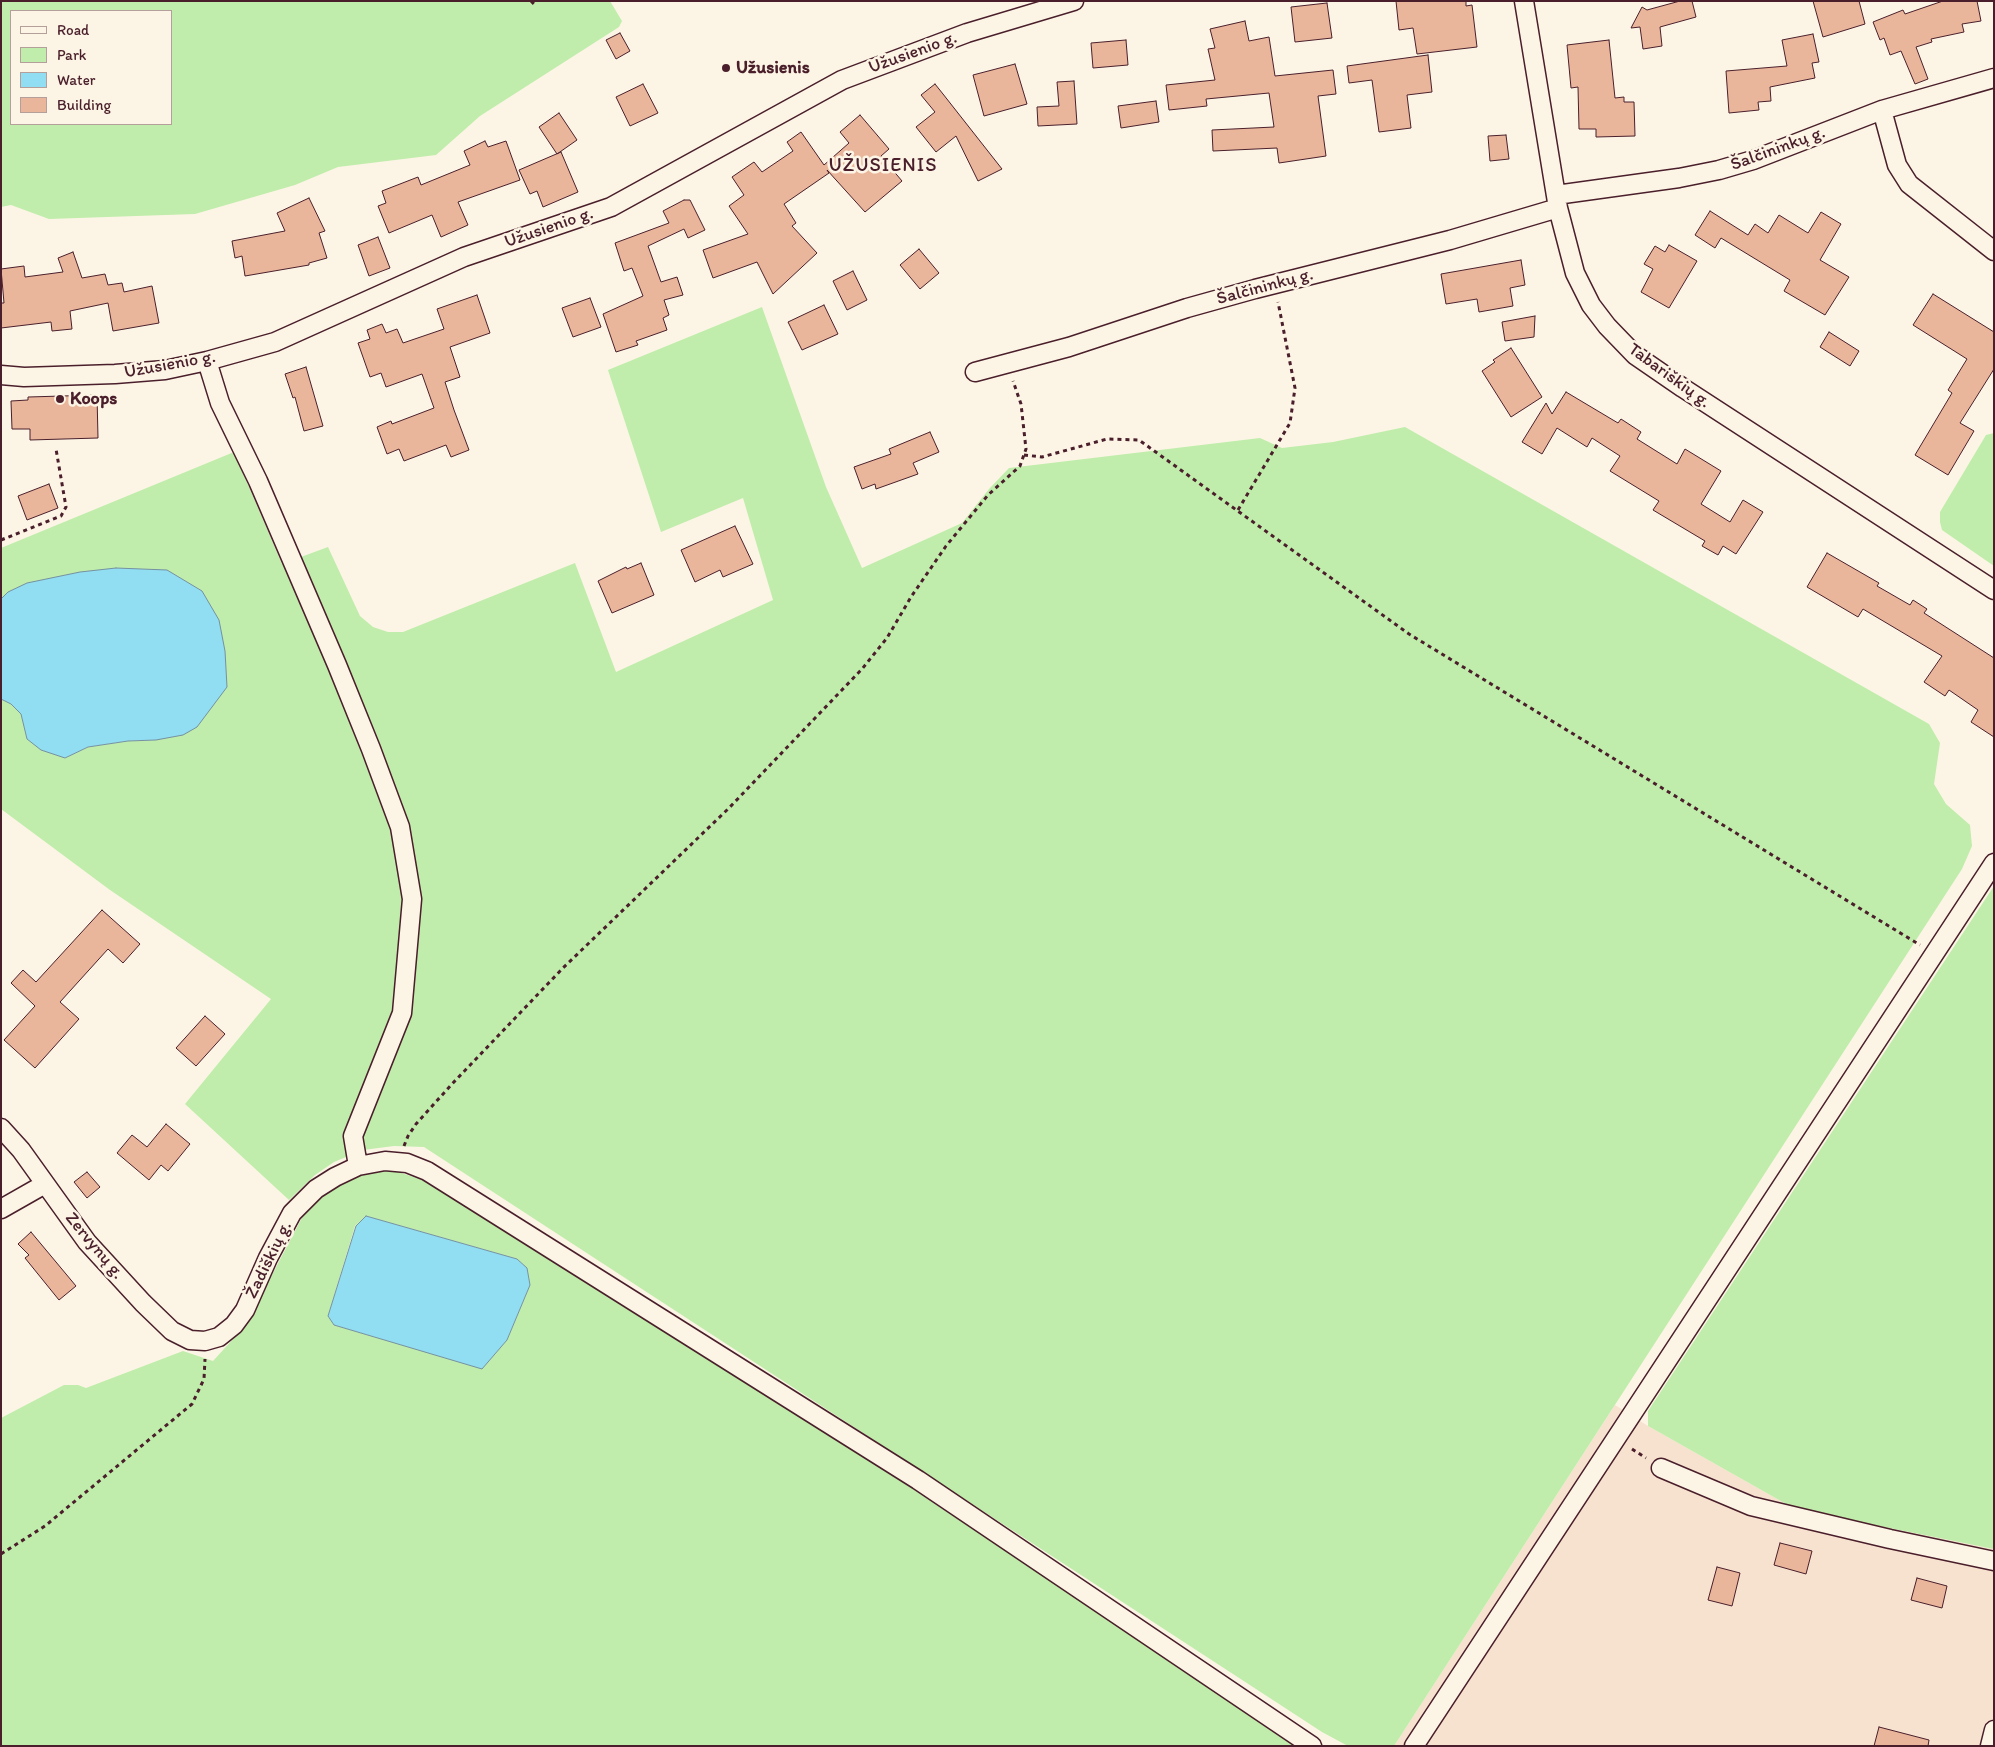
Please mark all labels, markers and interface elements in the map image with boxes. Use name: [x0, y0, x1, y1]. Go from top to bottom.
legend: [10, 10, 172, 125]
text: Road: [57, 21, 89, 39]
street label: Užusienio g.: [866, 27, 960, 79]
text: Park: [57, 46, 87, 64]
place label: Užusienis: [736, 57, 810, 79]
marker: Užusienis: [720, 62, 732, 74]
text: Water: [57, 71, 95, 89]
text: Building: [57, 96, 111, 114]
street label: Šalčininkų g.: [1728, 122, 1828, 176]
district label: UŽUSIENIS: [829, 154, 937, 178]
street label: Užusienio g.: [502, 203, 596, 253]
street label: Šalčininkų g.: [1214, 264, 1316, 310]
street label: Tabariškių g.: [1623, 339, 1715, 413]
street label: Užusienio g.: [123, 346, 217, 384]
place label: Koops: [70, 388, 117, 410]
marker: Koops: [54, 393, 66, 405]
street label: Zervynų g.: [60, 1208, 128, 1284]
street label: Žadiškių g.: [241, 1218, 297, 1302]

